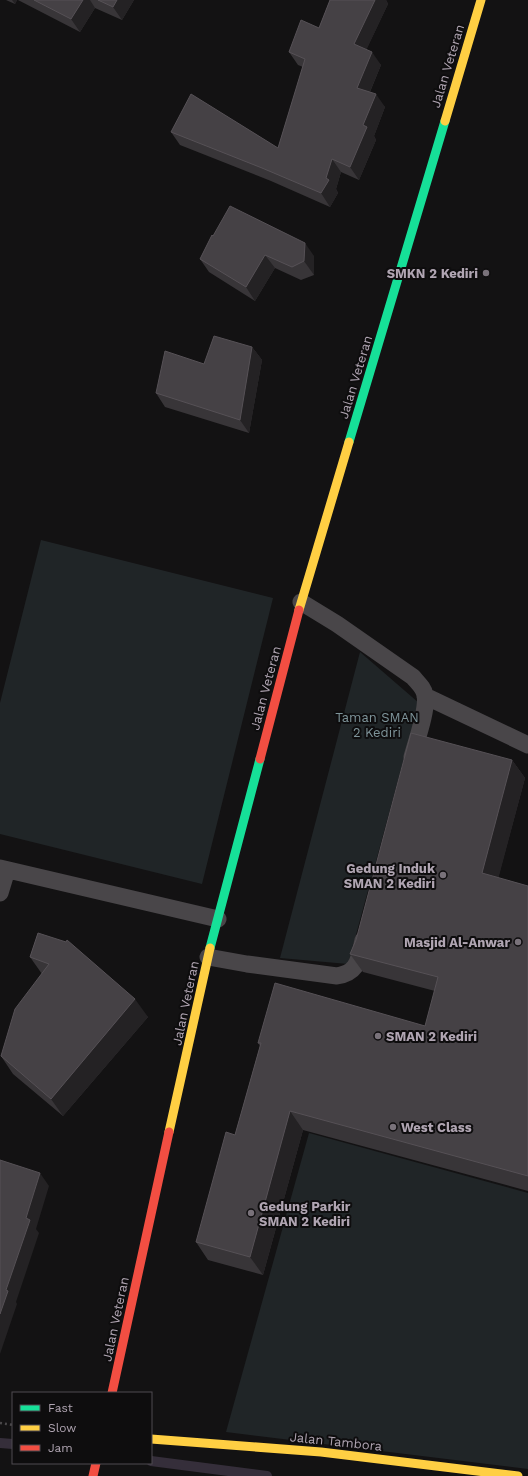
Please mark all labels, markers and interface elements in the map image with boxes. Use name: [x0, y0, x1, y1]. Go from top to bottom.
street label: Jalan Veteran: [428, 23, 467, 110]
place label: SMKN 2 Kediri: [387, 266, 478, 281]
marker: SMKN 2 Kediri: [481, 268, 491, 278]
street label: Jalan Veteran: [336, 334, 375, 421]
street label: Jalan Veteran: [247, 644, 284, 732]
park label: Taman SMAN 2 Kediri: [335, 710, 419, 740]
place label: Gedung Induk SMAN 2 Kediri: [344, 861, 436, 891]
marker: Gedung Induk SMAN 2 Kediri: [438, 870, 448, 880]
place label: Masjid Al-Anwar: [404, 935, 510, 950]
marker: Masjid Al-Anwar: [513, 937, 523, 947]
street label: Jalan Veteran: [169, 959, 202, 1047]
place label: SMAN 2 Kediri: [386, 1029, 477, 1044]
marker: SMAN 2 Kediri: [373, 1031, 383, 1041]
place label: West Class: [401, 1120, 472, 1135]
marker: West Class: [388, 1122, 398, 1132]
place label: Gedung Parkir SMAN 2 Kediri: [259, 1199, 351, 1229]
marker: Gedung Parkir SMAN 2 Kediri: [246, 1208, 256, 1218]
street label: Jalan Veteran: [99, 1275, 132, 1363]
legend: [12, 1392, 152, 1464]
text: Fast: [48, 1401, 73, 1415]
text: Slow: [48, 1421, 76, 1435]
street label: Jalan Tambora: [289, 1429, 383, 1454]
text: Jam: [48, 1441, 73, 1455]

